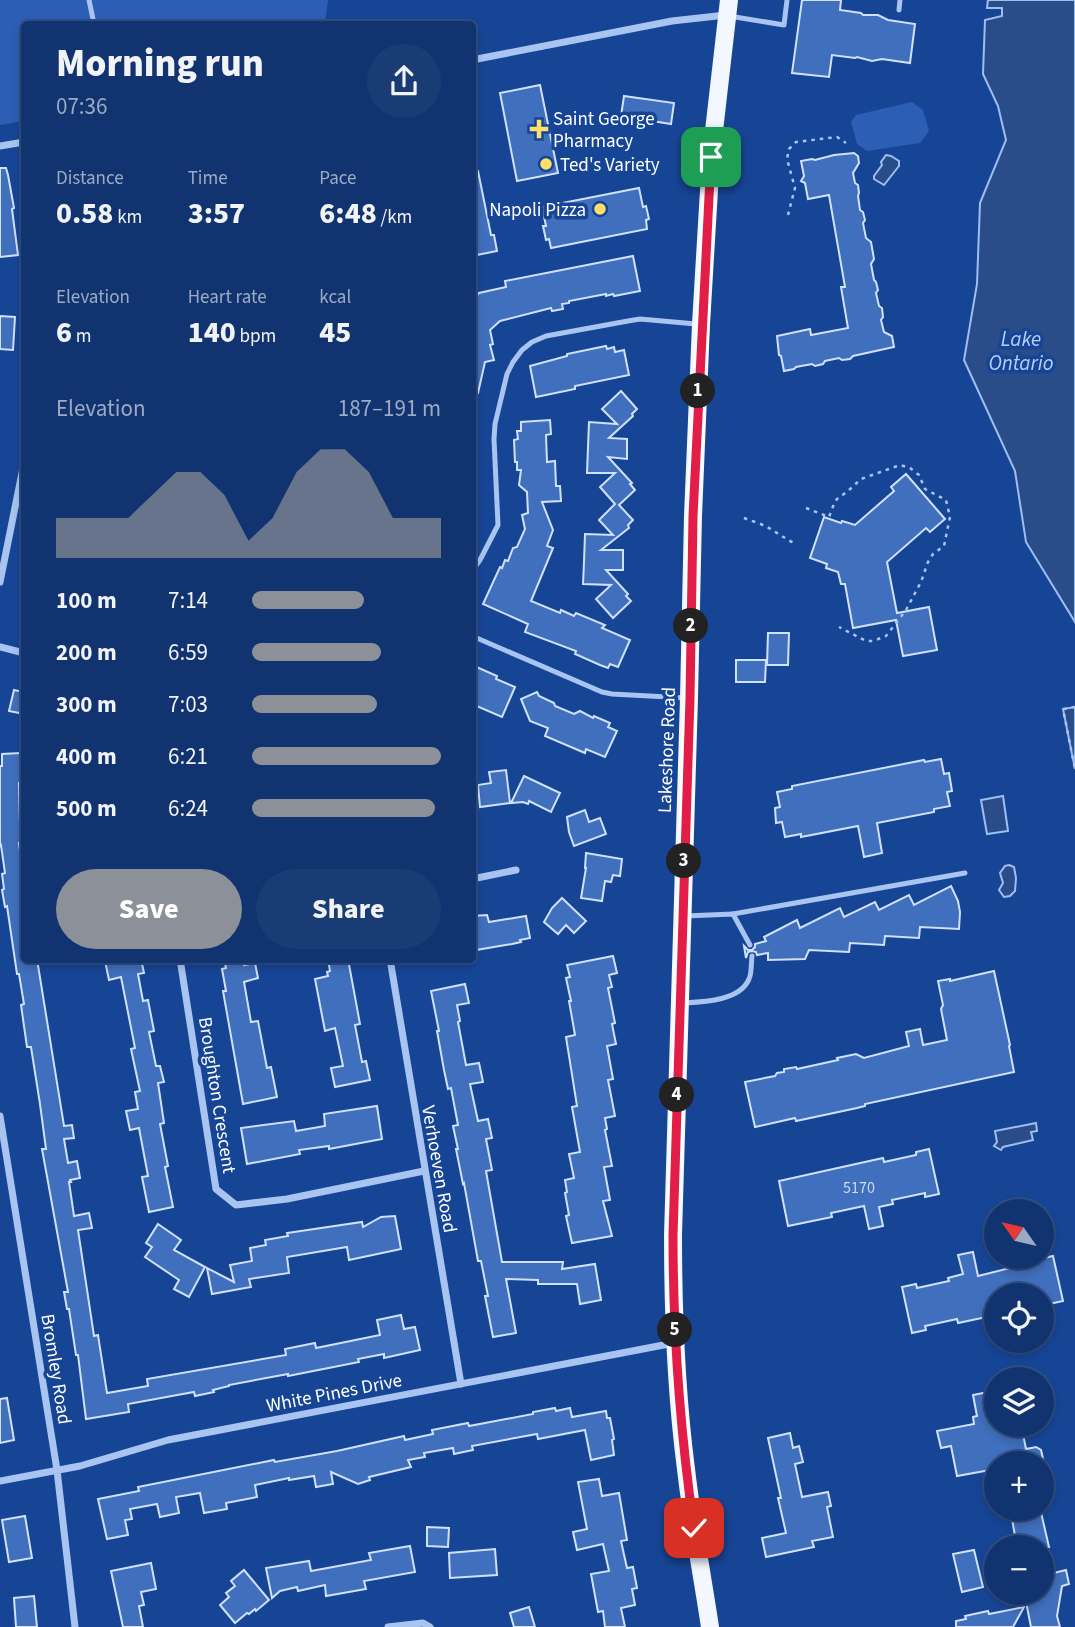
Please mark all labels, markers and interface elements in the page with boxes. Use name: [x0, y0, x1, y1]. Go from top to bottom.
text: Morning run: [56, 37, 264, 91]
button: share: [367, 44, 441, 118]
text: 07:36: [56, 90, 107, 123]
place label: Saint George Pharmacy: [553, 106, 655, 155]
marker: Saint George Pharmacy: [531, 121, 547, 137]
pin: [681, 127, 741, 187]
icon: arrive: [692, 138, 730, 176]
place label: Ted's Variety: [560, 152, 660, 179]
marker: Ted's Variety: [538, 156, 554, 172]
text: Distance: [56, 165, 124, 192]
text: Time: [188, 165, 228, 192]
text: Pace: [319, 165, 357, 192]
text: 0.58: [56, 192, 113, 235]
text: 3:57: [188, 192, 245, 235]
text: 6:48: [319, 192, 377, 235]
place label: Napoli Pizza: [489, 197, 586, 224]
marker: Napoli Pizza: [592, 201, 608, 217]
text: km: [113, 204, 142, 231]
text: /km: [377, 204, 412, 231]
text: Elevation: [56, 284, 130, 311]
text: Heart rate: [188, 284, 267, 311]
text: kcal: [319, 284, 351, 311]
text: 6: [56, 311, 72, 354]
text: 140: [188, 311, 236, 354]
text: 45: [319, 311, 351, 354]
text: m: [72, 323, 92, 350]
text: bpm: [236, 323, 276, 350]
water label: Lake Ontario: [988, 324, 1054, 378]
pin: 1: [680, 374, 716, 408]
text: 1: [692, 377, 703, 404]
text: Elevation: [56, 392, 146, 425]
text: 187–191 m: [338, 392, 441, 425]
text: 100 m: [56, 584, 117, 617]
text: 7:14: [168, 584, 208, 617]
pin: 2: [674, 608, 708, 644]
text: 2: [685, 612, 696, 639]
text: 200 m: [56, 636, 117, 669]
text: 6:59: [168, 636, 208, 669]
street label: Lakeshore Road: [652, 686, 683, 814]
text: 300 m: [56, 688, 117, 721]
text: 7:03: [168, 688, 208, 721]
text: 400 m: [56, 740, 117, 773]
text: 6:21: [168, 740, 208, 773]
text: 500 m: [56, 792, 117, 825]
text: 6:24: [168, 792, 208, 825]
pin: 3: [666, 844, 702, 878]
text: 3: [678, 847, 689, 874]
button: Save: [56, 869, 242, 949]
button: Share: [256, 869, 441, 949]
street label: Broughton Crescent: [191, 1015, 242, 1176]
pin: 4: [660, 1078, 694, 1112]
text: 4: [671, 1081, 682, 1108]
street label: Verhoeven Road: [414, 1103, 463, 1235]
house number: 5170: [843, 1177, 875, 1199]
north arrow: [984, 1199, 1054, 1269]
map controls: [984, 1199, 1054, 1605]
button: locate: [984, 1283, 1054, 1353]
street label: Bromley Road: [33, 1312, 78, 1426]
pin: 5: [658, 1312, 692, 1348]
text: 5: [669, 1316, 680, 1343]
street label: White Pines Drive: [264, 1367, 404, 1420]
button: layers: [984, 1367, 1054, 1437]
button: +: [984, 1451, 1054, 1521]
pin: [664, 1498, 724, 1558]
icon: check: [675, 1509, 713, 1547]
button: −: [984, 1535, 1054, 1605]

